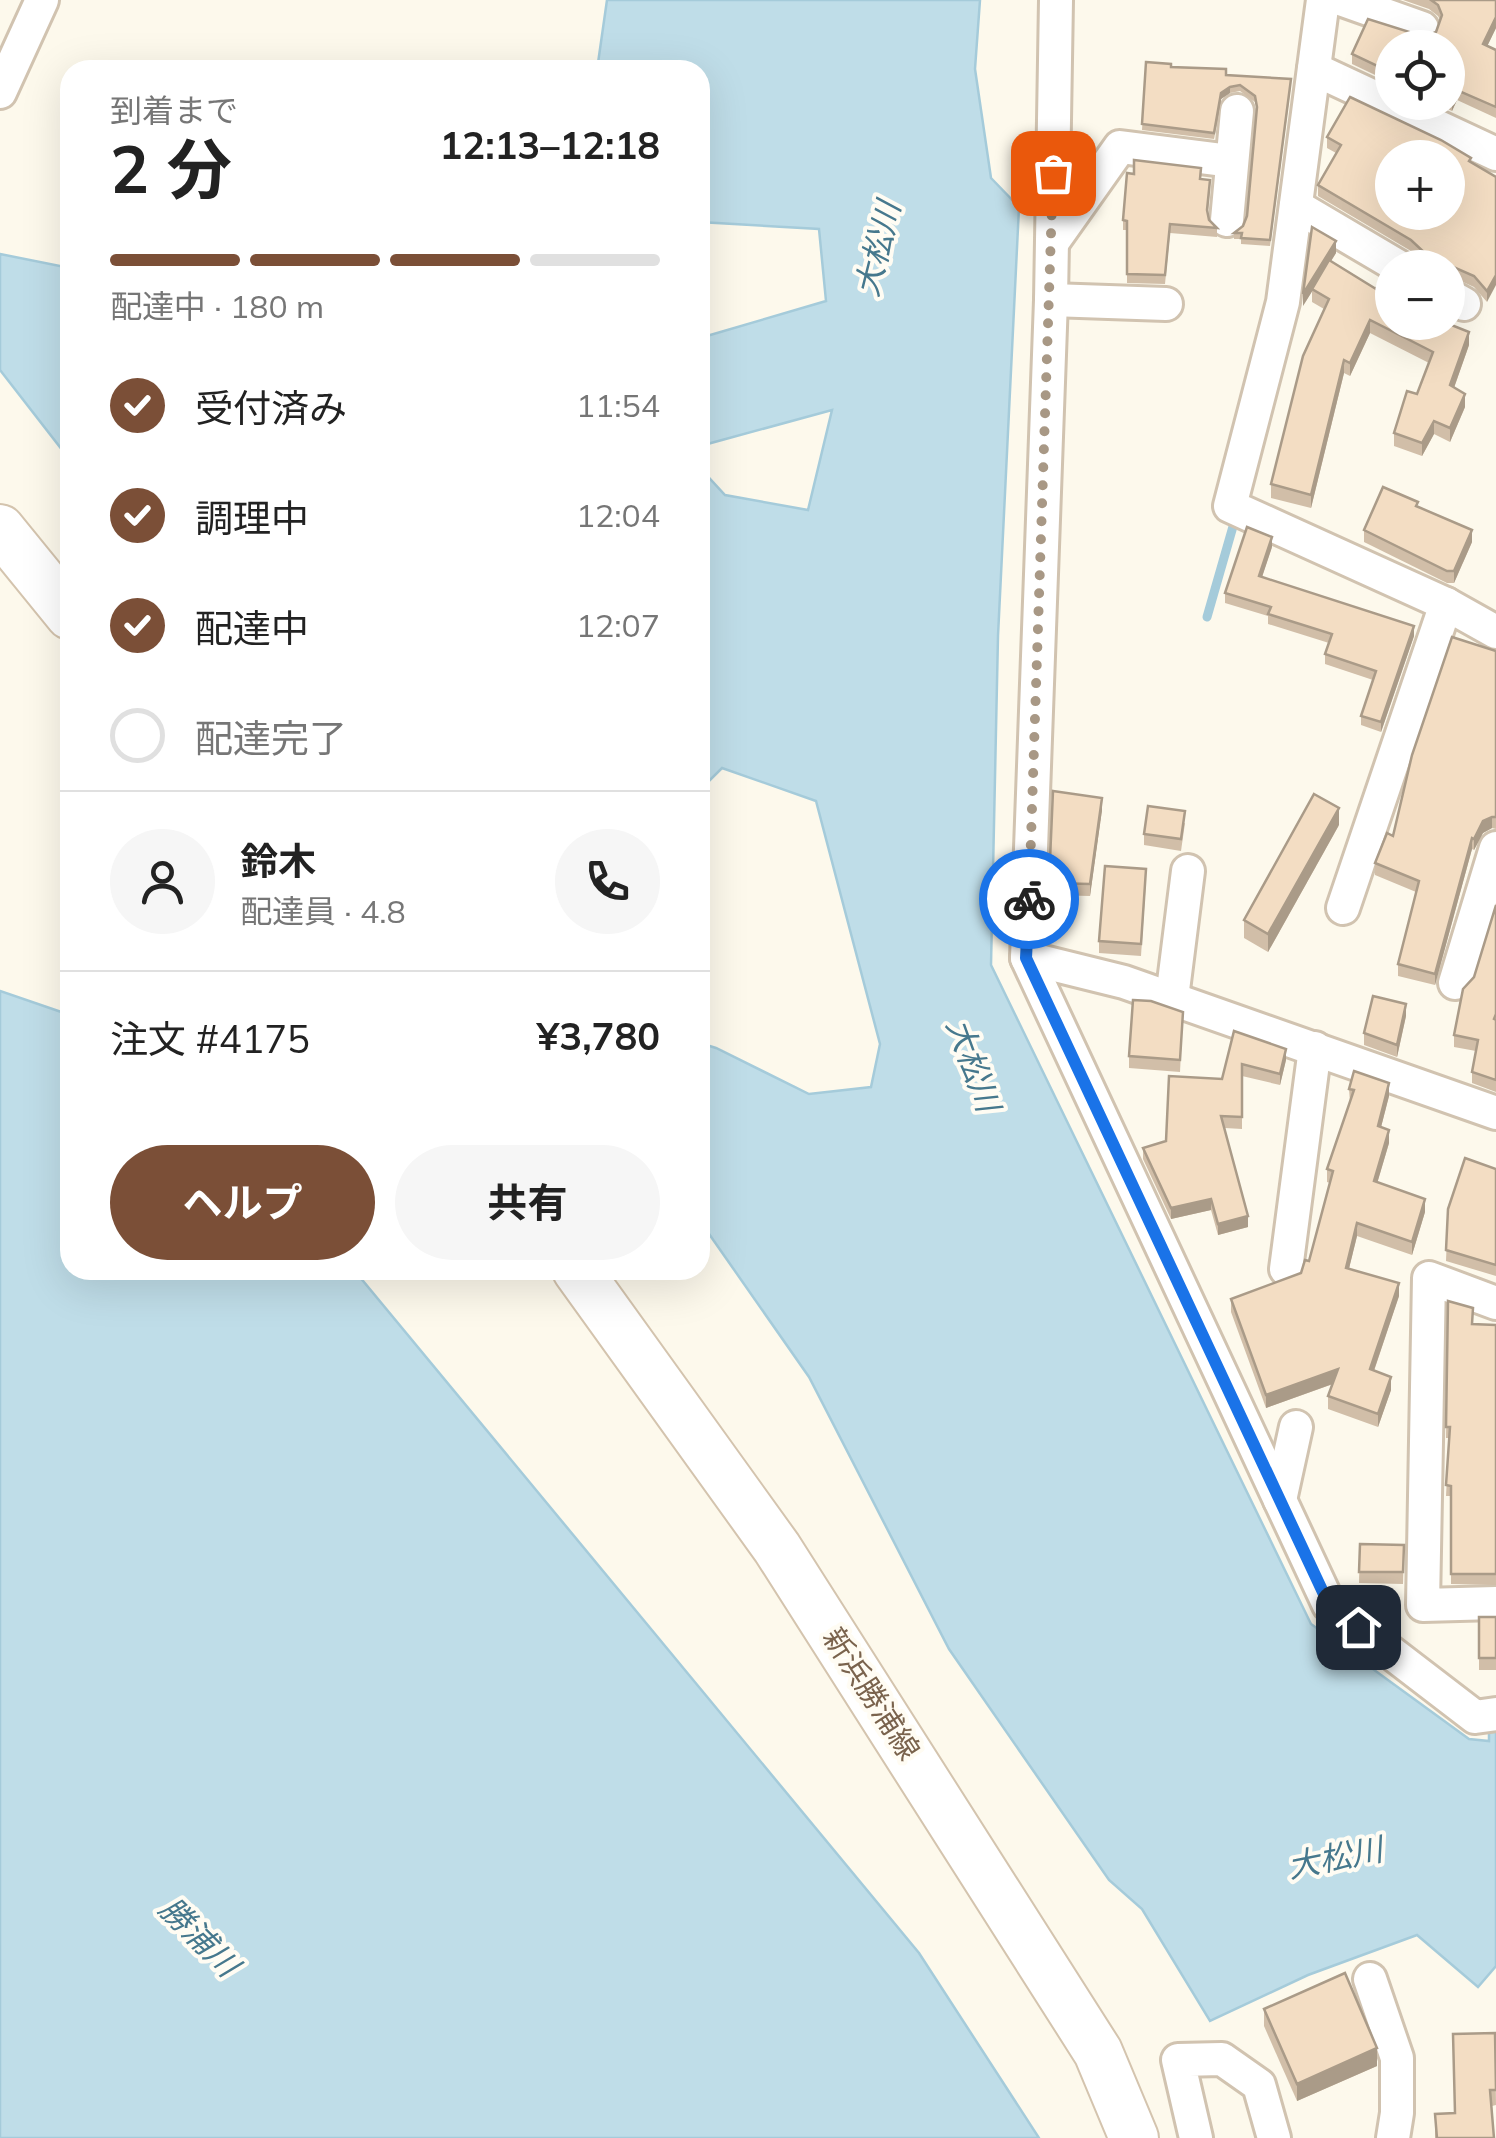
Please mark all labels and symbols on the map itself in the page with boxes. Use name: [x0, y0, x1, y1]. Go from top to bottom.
pin: [1011, 131, 1096, 216]
water label: 大松川: [846, 194, 909, 300]
courier: [979, 849, 1079, 949]
water label: 大松川: [939, 1013, 1010, 1119]
pin: [1316, 1585, 1401, 1670]
street label: 新浜勝浦線: [815, 1620, 929, 1767]
water label: 大松川: [1284, 1828, 1389, 1886]
water label: 勝浦川: [152, 1888, 250, 1986]

